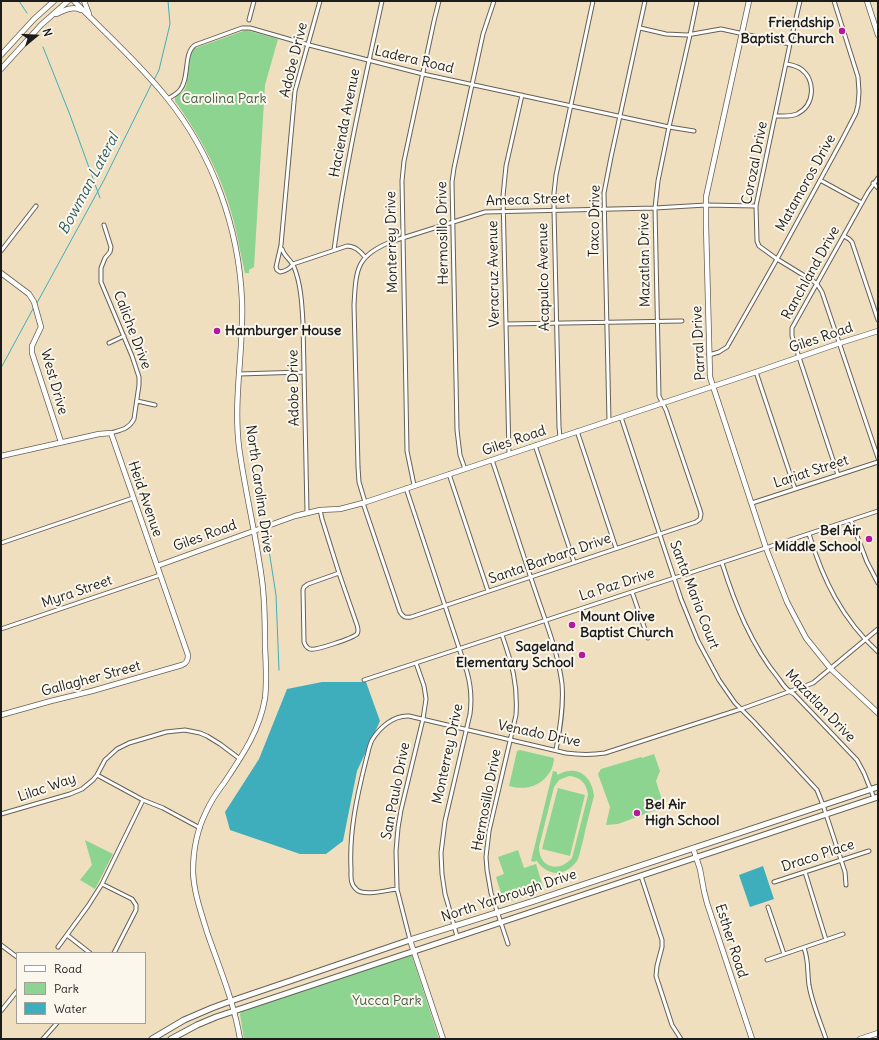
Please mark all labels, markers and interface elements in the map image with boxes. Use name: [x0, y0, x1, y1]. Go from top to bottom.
place label: Friendship Baptist Church: [740, 15, 834, 48]
north arrow: [16, 16, 56, 56]
street label: Adobe Drive: [277, 21, 311, 99]
marker: Friendship Baptist Church: [837, 26, 847, 36]
text: N: [40, 27, 55, 38]
street label: Ladera Road: [373, 43, 455, 77]
street label: Hacienda Avenue: [326, 67, 364, 179]
park label: Carolina Park: [181, 91, 267, 107]
street label: Corozal Drive: [739, 120, 771, 206]
water label: Bowman Lateral: [55, 131, 123, 237]
street label: Matamoros Drive: [772, 132, 840, 234]
street label: Hermosillo Drive: [434, 181, 452, 285]
street label: Taxco Drive: [586, 185, 604, 257]
street label: Ameca Street: [485, 190, 571, 210]
street label: Monterrey Drive: [383, 191, 401, 293]
street label: Mazatlan Drive: [636, 213, 654, 307]
street label: Veracruz Avenue: [485, 220, 503, 328]
street label: Acapulco Avenue: [535, 223, 553, 331]
street label: Ranchland Drive: [778, 223, 844, 323]
street label: Caliche Drive: [109, 288, 155, 372]
street label: Parral Drive: [689, 305, 709, 381]
street label: Giles Road: [787, 319, 855, 357]
place label: Hamburger House: [225, 323, 341, 339]
marker: Hamburger House: [212, 326, 222, 336]
street label: West Drive: [37, 347, 71, 417]
street label: Adobe Drive: [285, 349, 303, 427]
street label: Giles Road: [480, 422, 548, 460]
street label: North Carolina Drive: [242, 424, 276, 554]
street label: Lariat Street: [771, 452, 851, 492]
street label: Heid Avenue: [124, 459, 166, 539]
street label: Giles Road: [171, 517, 239, 555]
place label: Bel Air Middle School: [774, 523, 861, 556]
street label: Santa Barbara Drive: [487, 530, 613, 588]
marker: Bel Air Middle School: [864, 534, 874, 544]
street label: Santa Maria Court: [666, 538, 722, 652]
street label: La Paz Drive: [577, 565, 657, 605]
street label: Myra Street: [40, 572, 114, 612]
place label: Mount Olive Baptist Church: [580, 609, 674, 642]
marker: Mount Olive Baptist Church: [567, 620, 577, 630]
place label: Sageland Elementary School: [456, 639, 574, 672]
marker: Sageland Elementary School: [577, 650, 587, 660]
street label: Gallagher Street: [39, 658, 143, 700]
street label: Mazatlan Drive: [781, 666, 859, 746]
street label: Monterrey Drive: [429, 702, 467, 806]
street label: Venado Drive: [496, 717, 582, 751]
street label: San Paulo Drive: [378, 741, 414, 841]
street label: Hermosillo Drive: [469, 748, 505, 852]
street label: Lilac Way: [16, 770, 78, 806]
place label: Bel Air High School: [645, 797, 719, 830]
marker: Bel Air High School: [632, 808, 642, 818]
street label: Draco Place: [780, 836, 856, 876]
street label: North Yarbrough Drive: [439, 866, 579, 926]
street label: Esther Road: [711, 902, 751, 980]
legend: [16, 952, 146, 1024]
text: Road: [54, 961, 82, 976]
text: Park: [54, 981, 79, 996]
park label: Yucca Park: [352, 993, 422, 1009]
text: Water: [54, 1001, 87, 1016]

